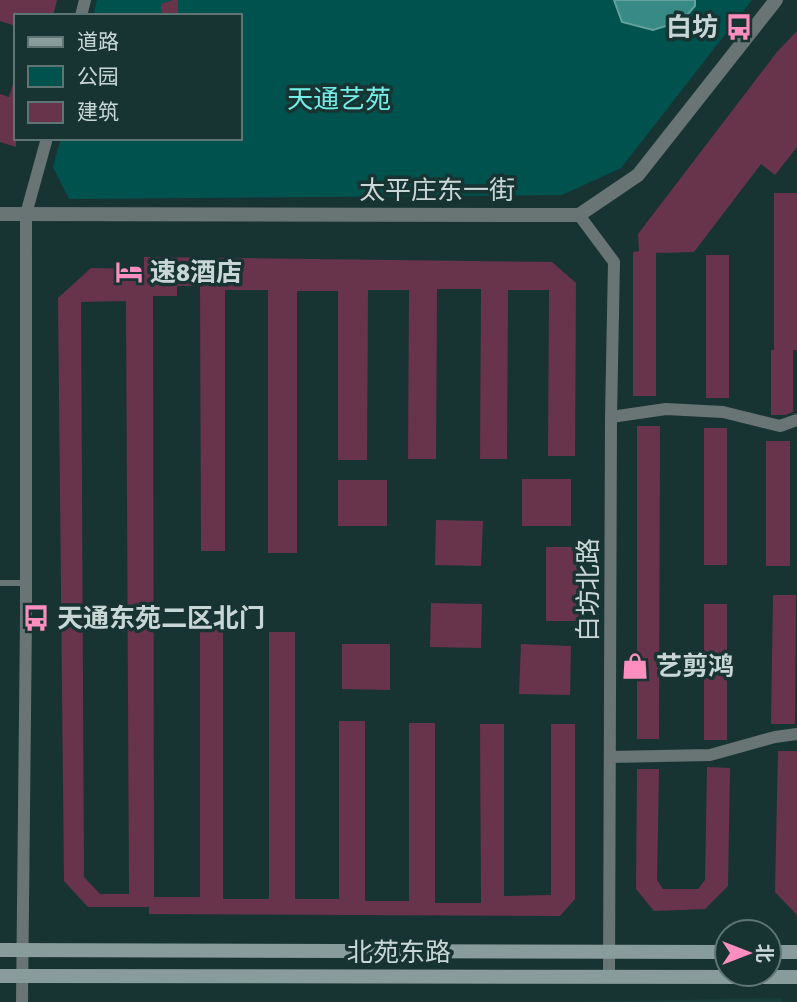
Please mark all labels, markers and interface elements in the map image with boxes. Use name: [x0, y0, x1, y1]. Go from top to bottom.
place label: 白坊: [666, 12, 718, 44]
bus stop icon: 白坊: [724, 12, 754, 42]
legend: [14, 14, 242, 140]
text: 道路: [77, 29, 119, 55]
text: 公园: [77, 64, 119, 90]
park label: 天通艺苑: [287, 84, 391, 116]
text: 建筑: [77, 99, 119, 125]
street label: 太平庄东一街: [359, 175, 515, 207]
hotel icon: 速8酒店: [114, 257, 144, 287]
place label: 速8酒店: [150, 257, 242, 289]
street label: 白坊北路: [573, 538, 605, 642]
bus stop icon: 天通东苑二区北门: [21, 603, 51, 633]
place label: 天通东苑二区北门: [57, 603, 265, 635]
shop icon: 艺剪鸿: [620, 651, 650, 681]
place label: 艺剪鸿: [656, 651, 734, 683]
north arrow: [713, 918, 783, 988]
street label: 北苑东路: [347, 937, 451, 969]
text: 北: [752, 943, 776, 963]

